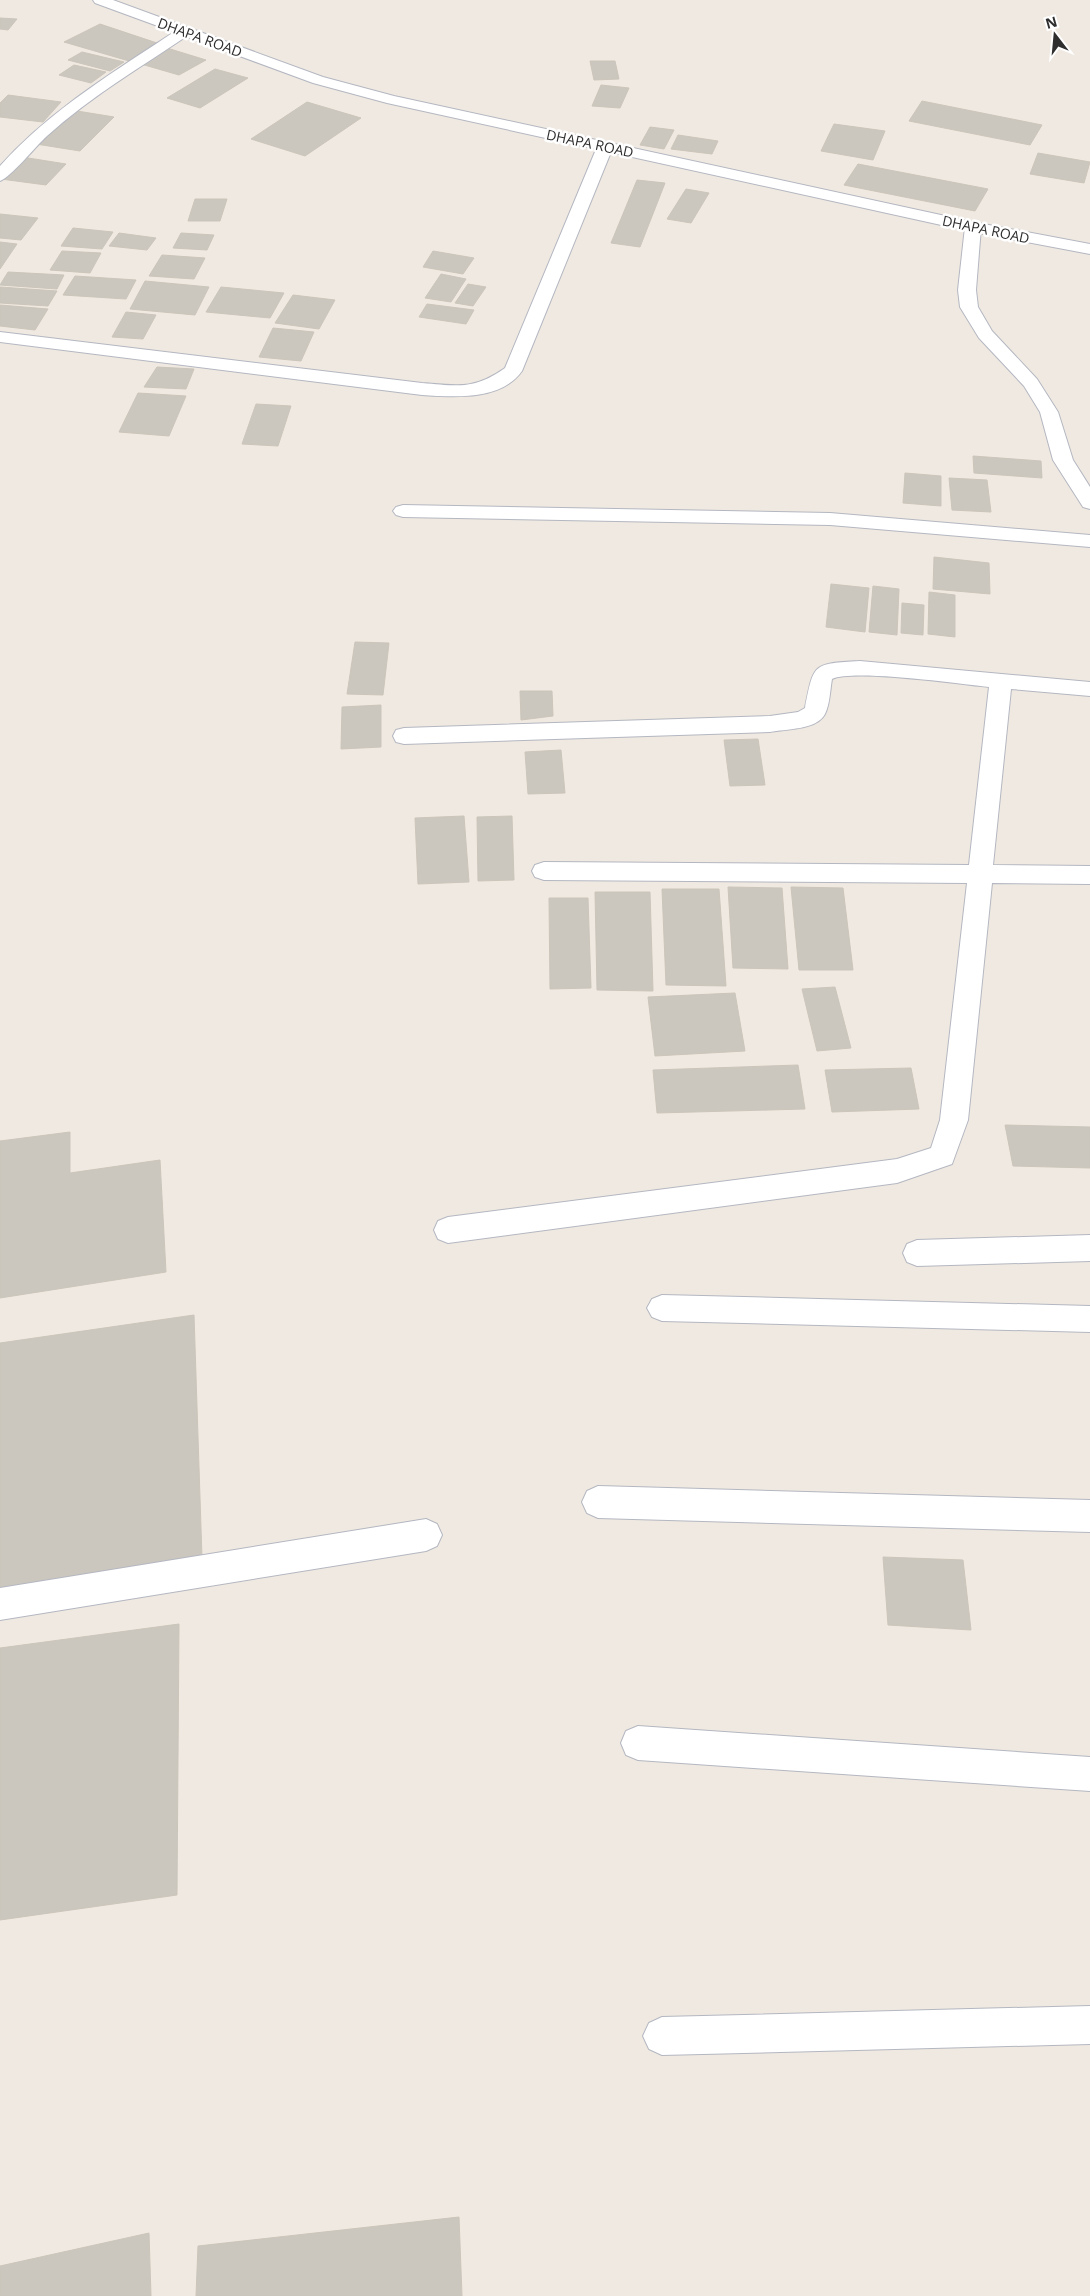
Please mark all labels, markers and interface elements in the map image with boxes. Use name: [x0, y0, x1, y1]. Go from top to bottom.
north arrow: [1030, 10, 1080, 60]
text: N: [1043, 11, 1059, 33]
street label: DHAPA ROAD: [155, 13, 245, 61]
street label: DHAPA ROAD: [545, 124, 635, 162]
street label: DHAPA ROAD: [941, 210, 1031, 248]

